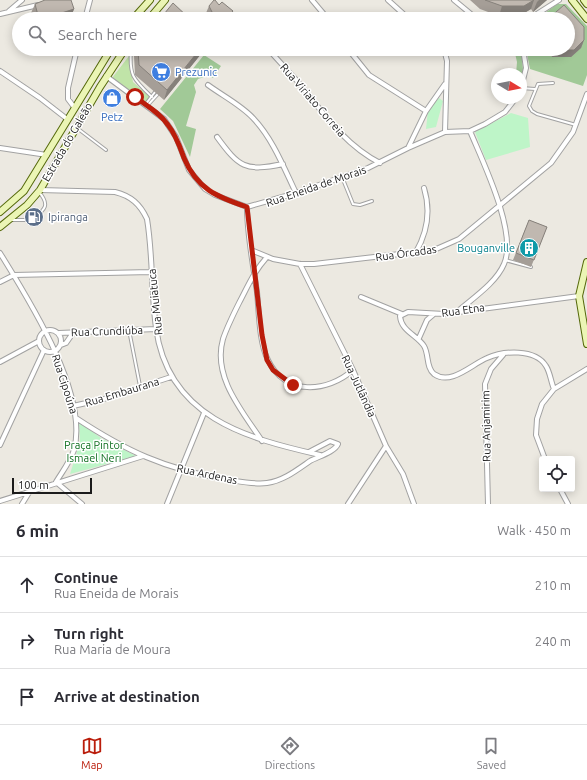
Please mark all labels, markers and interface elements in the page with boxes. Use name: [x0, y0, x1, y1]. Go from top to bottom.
search box: [12, 12, 575, 56]
icon: search: [26, 23, 48, 45]
text: Search here: [58, 26, 137, 43]
supermarket icon: Prezunic: [150, 61, 172, 83]
street label: Rua Viriato Correia: [278, 61, 348, 139]
place label: Prezunic: [175, 66, 217, 78]
north arrow: [491, 68, 527, 104]
shop icon: Petz: [101, 87, 123, 109]
route start: [126, 88, 144, 106]
street label: Estrada do Galeão: [40, 100, 94, 184]
place label: Petz: [101, 111, 123, 123]
street label: Rua Eneida de Morais: [264, 163, 368, 209]
fuel station icon: Ipiranga: [23, 206, 45, 228]
place label: Ipiranga: [48, 211, 88, 223]
building icon: Bouganville: [518, 237, 540, 259]
street label: Rua Órcadas: [375, 242, 438, 263]
place label: Bouganville: [457, 242, 515, 254]
street label: Rua Muiatuca: [146, 268, 164, 336]
street label: Rua Etna: [441, 301, 485, 319]
street label: Rua Crundiúba: [71, 324, 143, 338]
street label: Rua Cipoúna: [50, 353, 80, 415]
street label: Rua Jutlândia: [339, 353, 379, 419]
street label: Rua Embaurana: [83, 375, 161, 409]
route end: [284, 376, 302, 394]
street label: Rua Anjamirim: [479, 390, 493, 462]
park label: Praça Pintor Ismael Neri: [64, 439, 125, 464]
map controls: [539, 456, 575, 492]
button: locate: [539, 456, 575, 492]
street label: Rua Ardenas: [176, 462, 239, 486]
scale bar: [12, 476, 92, 495]
text: 100 m: [18, 479, 49, 491]
text: 6 min: [16, 521, 59, 540]
text: Walk · 450 m: [497, 523, 571, 537]
text: Continue: [54, 569, 118, 586]
icon: ahead: [16, 574, 38, 596]
text: 210 m: [535, 578, 571, 592]
text: Rua Eneida de Morais: [54, 586, 179, 600]
text: Turn right: [54, 625, 124, 642]
icon: right: [16, 630, 38, 652]
text: 240 m: [535, 634, 571, 648]
text: Rua Maria de Moura: [54, 642, 171, 656]
icon: arrive: [16, 686, 38, 708]
text: Arrive at destination: [54, 688, 200, 705]
tab: Map: [81, 735, 103, 771]
tab: Directions: [265, 735, 315, 771]
tab: Saved: [477, 735, 506, 771]

